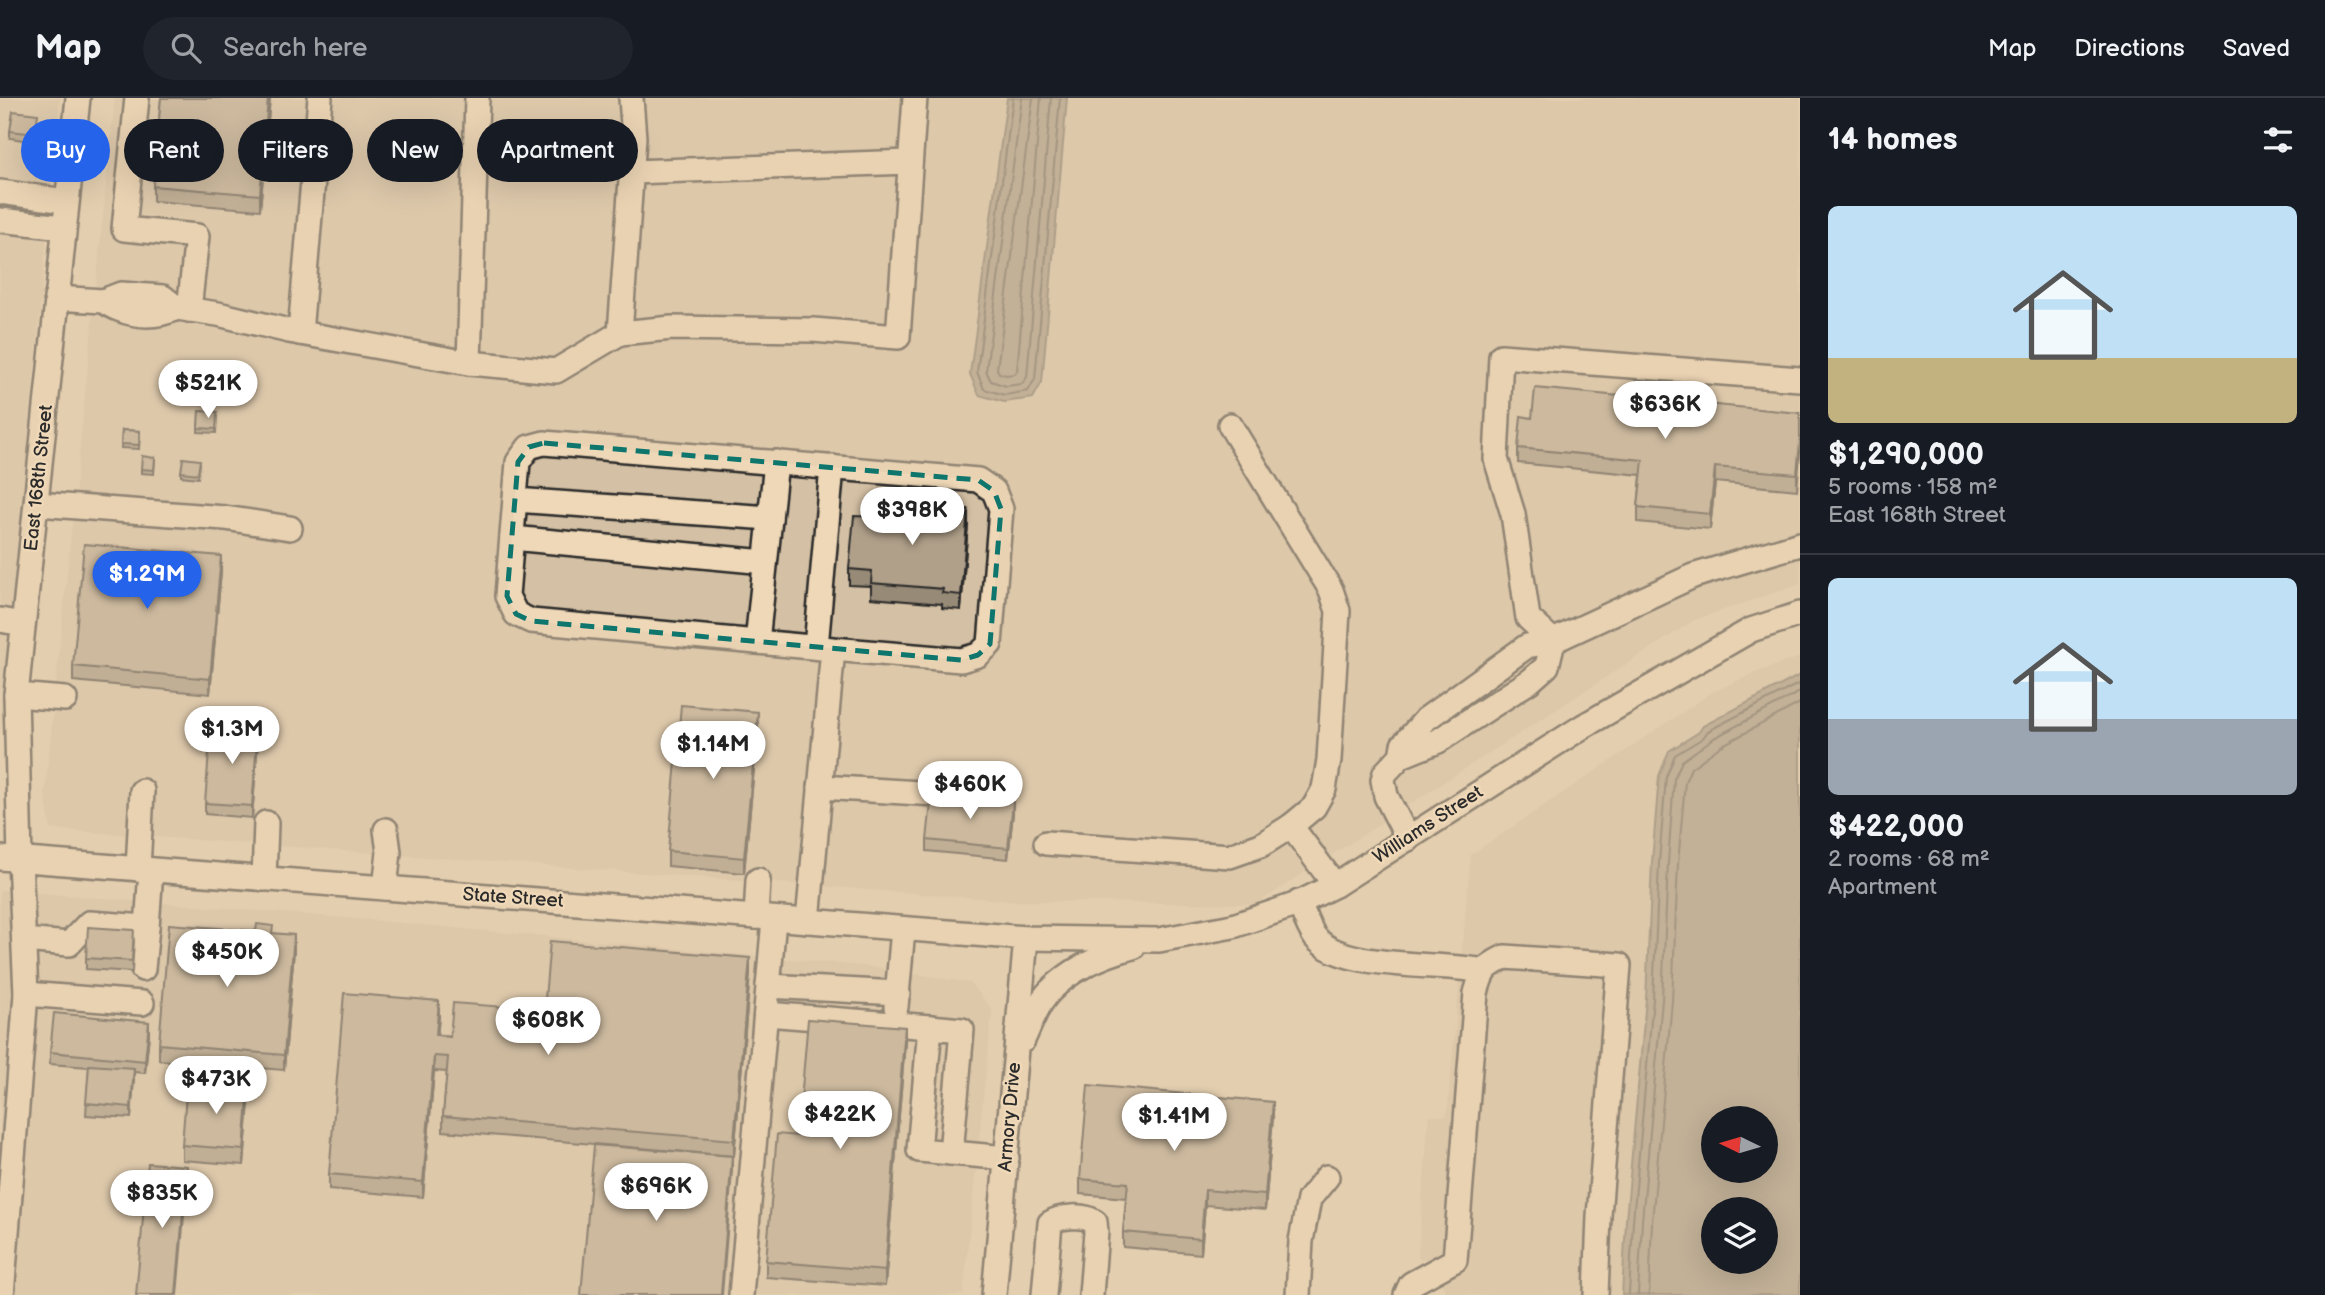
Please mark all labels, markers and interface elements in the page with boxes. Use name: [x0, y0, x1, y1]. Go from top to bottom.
search box: [143, 17, 633, 80]
text: Map: [35, 28, 101, 68]
icon: search: [167, 29, 205, 67]
text: Search here: [223, 33, 367, 64]
text: Map: [1988, 34, 2036, 63]
text: Directions: [2074, 34, 2185, 63]
text: Saved: [2223, 34, 2290, 63]
chip: Buy: [21, 119, 110, 182]
chip: Rent: [124, 119, 224, 182]
chip: Filters: [238, 119, 353, 182]
chip: New: [367, 119, 463, 182]
chip: Apartment: [477, 119, 638, 182]
icon: filters: [2259, 121, 2297, 159]
text: 14 homes: [1828, 122, 1957, 158]
icon: home: [2000, 252, 2126, 378]
pin: $521K: [159, 360, 257, 420]
text: $521K: [174, 369, 242, 397]
pin: $636K: [1616, 382, 1714, 441]
text: $636K: [1629, 390, 1701, 418]
street label: East 168th Street: [20, 404, 58, 552]
text: $1,290,000: [1828, 437, 1984, 473]
text: 5 rooms · 158 m²: [1828, 473, 1997, 501]
pin: $398K: [863, 488, 961, 547]
text: $398K: [876, 496, 948, 524]
text: East 168th Street: [1828, 501, 2006, 529]
pin: $1.29M: [90, 552, 204, 611]
text: $1.29M: [109, 560, 185, 588]
icon: home: [2000, 624, 2126, 750]
pin: $1.3M: [183, 706, 281, 766]
text: $1.3M: [200, 715, 264, 743]
pin: $1.14M: [656, 722, 770, 781]
text: $1.14M: [677, 730, 749, 758]
pin: $460K: [921, 762, 1019, 821]
text: $460K: [934, 770, 1006, 798]
street label: Williams Street: [1369, 781, 1487, 869]
text: $422,000: [1828, 809, 1964, 845]
text: 2 rooms · 68 m²: [1828, 845, 1990, 873]
text: Apartment: [1828, 873, 1937, 901]
street label: State Street: [462, 883, 564, 913]
pin: $450K: [178, 930, 276, 989]
text: $450K: [191, 938, 263, 966]
pin: $608K: [499, 998, 597, 1057]
text: $608K: [512, 1006, 584, 1034]
pin: $473K: [167, 1056, 265, 1116]
street label: Armory Drive: [994, 1061, 1026, 1173]
text: $473K: [181, 1065, 251, 1093]
pin: $422K: [791, 1091, 889, 1151]
pin: $1.41M: [1117, 1094, 1231, 1153]
text: $422K: [804, 1100, 876, 1128]
text: $1.41M: [1138, 1102, 1210, 1130]
north arrow: [1701, 1106, 1778, 1183]
map controls: [1701, 1106, 1778, 1274]
pin: $696K: [607, 1164, 705, 1223]
pin: $835K: [113, 1170, 211, 1230]
text: $696K: [620, 1172, 692, 1200]
text: $835K: [126, 1179, 198, 1207]
button: layers: [1701, 1197, 1778, 1274]

